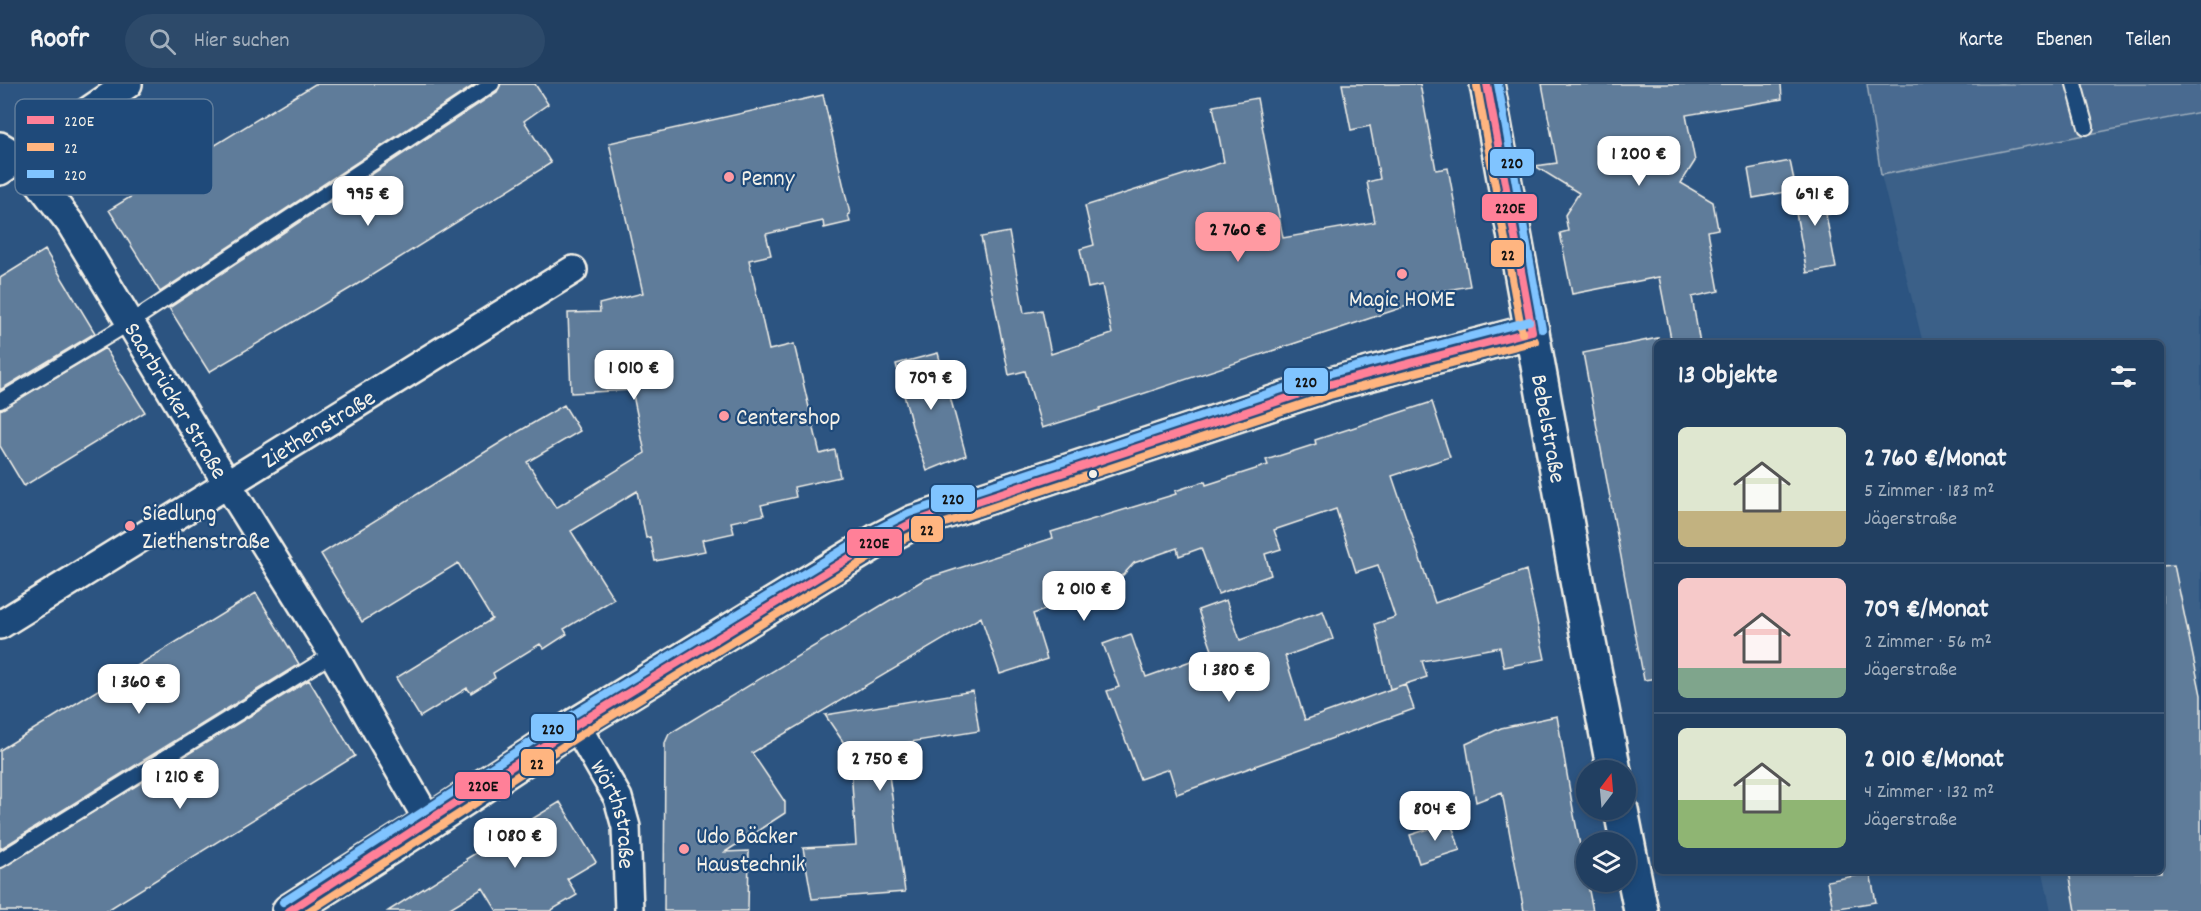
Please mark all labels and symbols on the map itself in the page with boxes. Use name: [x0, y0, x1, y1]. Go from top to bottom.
legend: [15, 99, 213, 195]
text: 220E: [64, 111, 95, 134]
pin: 1 200 €: [1584, 136, 1694, 187]
text: 22: [64, 138, 78, 161]
line badge: 220: [1489, 148, 1535, 177]
text: 220: [1501, 153, 1523, 176]
place label: Penny: [741, 163, 796, 197]
text: 220: [64, 165, 87, 188]
marker: Penny: [722, 170, 736, 184]
pin: 995 €: [326, 176, 410, 227]
pin: 691 €: [1773, 176, 1857, 227]
line badge: 220E: [1481, 193, 1538, 222]
text: 220E: [1495, 198, 1526, 221]
pin: 2 760 €: [1183, 212, 1293, 263]
line badge: 22: [1490, 239, 1525, 268]
text: 22: [1501, 245, 1515, 268]
marker: Magic HOME: [1395, 267, 1409, 281]
place label: Magic HOME: [1349, 284, 1455, 318]
street label: Saarbrücker Straße: [114, 317, 235, 486]
pin: 1 010 €: [579, 350, 689, 401]
pin: 709 €: [889, 360, 973, 411]
line badge: 220: [1283, 367, 1329, 395]
text: 220: [1295, 372, 1317, 395]
street label: Bebelstraße: [1520, 372, 1573, 486]
street label: Ziethenstraße: [256, 382, 383, 479]
place label: Centershop: [736, 402, 841, 436]
marker: Centershop: [717, 409, 731, 423]
unlabelled marker: [1087, 468, 1099, 480]
line badge: 220: [930, 484, 976, 513]
text: 220: [942, 489, 964, 512]
place label: Siedlung Ziethenstraße: [142, 498, 270, 560]
line badge: 22: [910, 515, 944, 543]
marker: Siedlung Ziethenstraße: [123, 519, 137, 533]
text: 22: [920, 520, 934, 543]
line badge: 220E: [846, 528, 903, 557]
text: 220E: [859, 533, 890, 556]
pin: 2 010 €: [1029, 571, 1139, 622]
pin: 1 380 €: [1174, 652, 1284, 703]
pin: 1 360 €: [84, 664, 194, 715]
line badge: 220: [530, 713, 576, 742]
text: 220: [542, 719, 564, 742]
pin: 2 750 €: [825, 741, 935, 792]
line badge: 22: [520, 748, 555, 777]
text: 22: [530, 754, 544, 777]
street label: Wörthstraße: [580, 754, 641, 870]
pin: 1 210 €: [125, 759, 235, 810]
north arrow: [1576, 760, 1636, 820]
line badge: 220E: [454, 771, 511, 800]
text: 220E: [468, 776, 499, 799]
pin: 804 €: [1393, 791, 1477, 842]
pin: 1 080 €: [460, 818, 570, 869]
place label: Udo Bäcker Haustechnik: [696, 821, 805, 883]
marker: Udo Bäcker Haustechnik: [677, 842, 691, 856]

